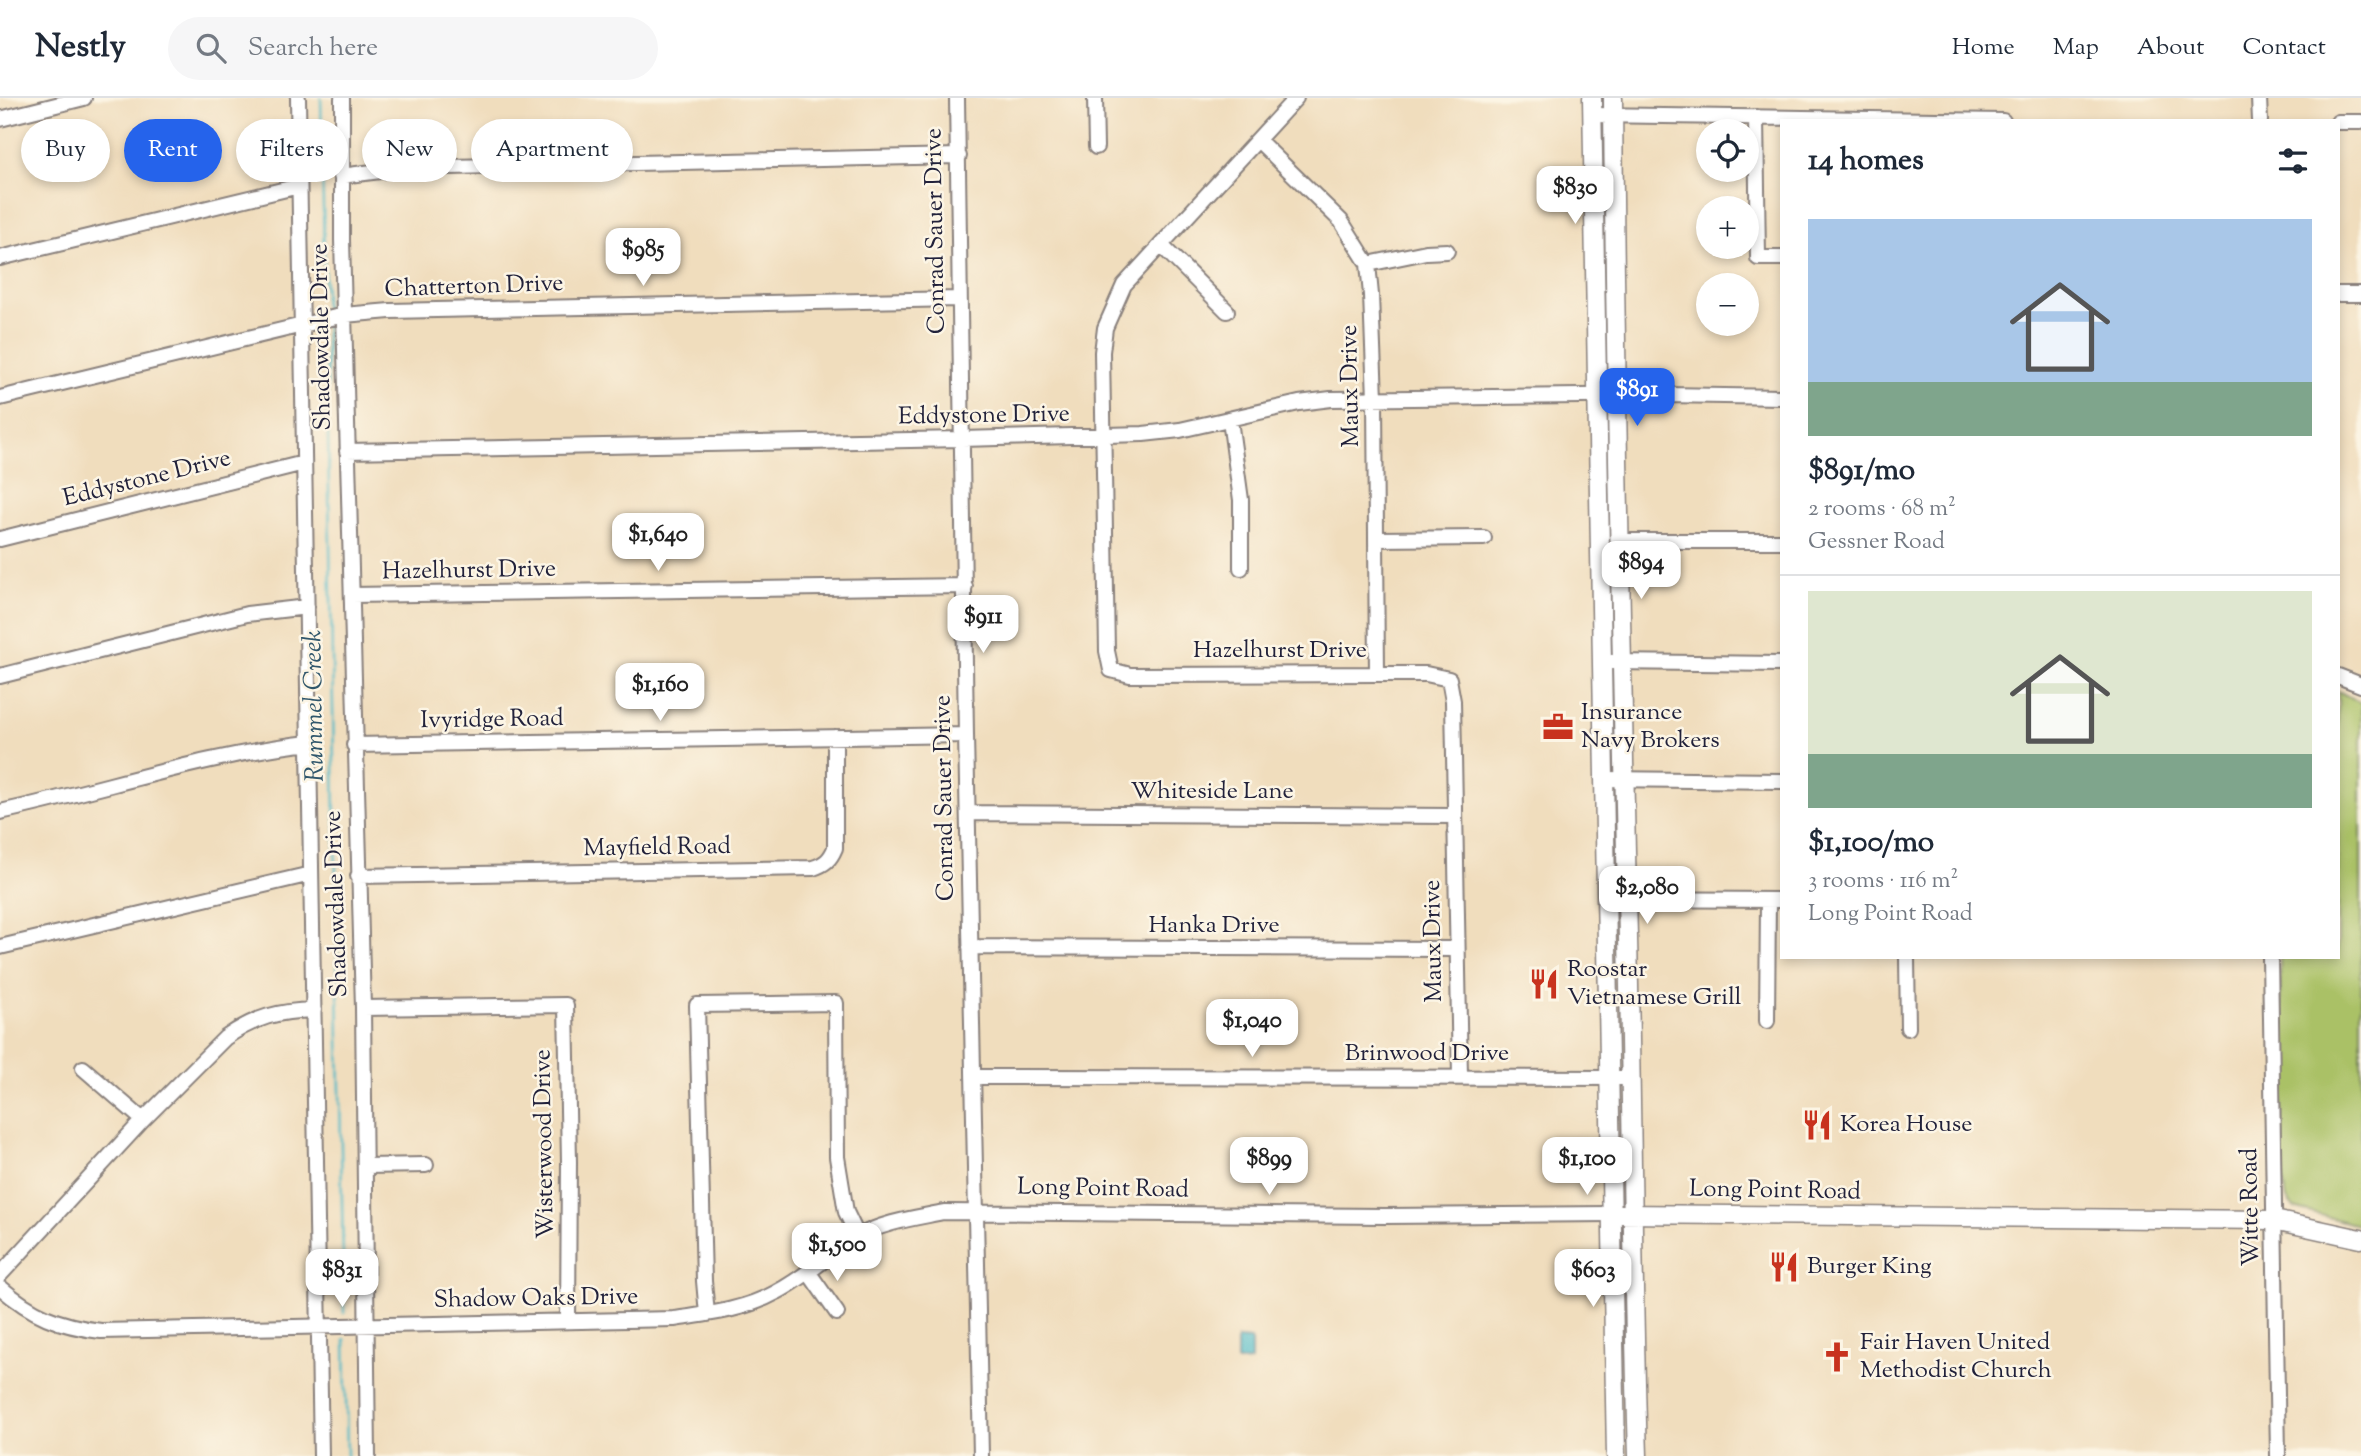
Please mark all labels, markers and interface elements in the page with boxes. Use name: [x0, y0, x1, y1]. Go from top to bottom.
search box: [168, 17, 658, 80]
text: Nestly: [35, 24, 126, 72]
icon: search: [192, 29, 230, 67]
text: Search here: [248, 30, 378, 67]
text: Home: [1952, 31, 2015, 65]
text: Map: [2053, 31, 2099, 65]
text: About: [2137, 31, 2204, 65]
text: Contact: [2242, 31, 2326, 65]
chip: Buy: [21, 119, 110, 182]
chip: Rent: [124, 119, 222, 182]
chip: Filters: [236, 119, 348, 182]
chip: New: [362, 119, 457, 182]
chip: Apartment: [471, 119, 633, 182]
map controls: [1696, 119, 1759, 336]
button: locate: [1696, 119, 1759, 182]
street label: Conrad Sauer Drive: [917, 128, 955, 334]
text: 14 homes: [1808, 140, 1924, 183]
icon: filters: [2274, 142, 2312, 180]
pin: $830: [1534, 166, 1616, 226]
text: $830: [1552, 172, 1598, 205]
button: +: [1696, 196, 1759, 259]
pin: $985: [602, 228, 684, 288]
text: $985: [622, 234, 664, 267]
street label: Shadowdale Drive: [303, 243, 341, 431]
icon: home: [1997, 264, 2123, 390]
street label: Chatterton Drive: [384, 267, 564, 307]
button: −: [1696, 273, 1759, 336]
street label: Maux Drive: [1333, 324, 1369, 448]
pin: $891: [1596, 368, 1678, 428]
text: $891: [1616, 374, 1658, 407]
street label: Eddystone Drive: [898, 398, 1070, 434]
street label: Eddystone Drive: [60, 442, 234, 516]
text: $891/mo: [1808, 450, 1915, 493]
text: 2 rooms · 68 m²: [1808, 493, 1956, 526]
pin: $1,640: [601, 514, 715, 573]
text: $1,640: [628, 519, 688, 552]
text: Gessner Road: [1808, 526, 1945, 559]
pin: $894: [1600, 542, 1682, 601]
text: $894: [1618, 547, 1664, 580]
street label: Hazelhurst Drive: [382, 552, 556, 590]
pin: $911: [942, 596, 1024, 655]
text: $911: [963, 601, 1003, 634]
water label: Rummel Creek: [295, 630, 335, 782]
street label: Hazelhurst Drive: [1193, 634, 1367, 668]
icon: home: [1997, 636, 2123, 762]
pin: $1,160: [603, 664, 717, 723]
text: $1,160: [631, 669, 689, 702]
street label: Conrad Sauer Drive: [926, 695, 964, 901]
place label: Insurance Navy Brokers: [1581, 696, 1720, 758]
street label: Ivyridge Road: [420, 702, 564, 738]
office icon: Insurance Navy Brokers: [1541, 710, 1575, 744]
street label: Whiteside Lane: [1130, 775, 1294, 809]
street label: Shadowdale Drive: [317, 810, 357, 998]
text: $1,100/mo: [1808, 822, 1934, 865]
street label: Mayfield Road: [583, 830, 732, 866]
text: 3 rooms · 116 m²: [1808, 865, 1958, 898]
pin: $2,080: [1590, 866, 1704, 926]
text: $2,080: [1615, 872, 1679, 905]
street label: Maux Drive: [1416, 879, 1452, 1003]
text: Long Point Road: [1808, 898, 1973, 931]
street label: Hanka Drive: [1148, 909, 1280, 943]
place label: Roostar Vietnamese Grill: [1567, 953, 1742, 1015]
restaurant icon: Roostar Vietnamese Grill: [1527, 967, 1561, 1001]
pin: $1,040: [1195, 1000, 1309, 1059]
text: $1,040: [1222, 1005, 1282, 1038]
street label: Brinwood Drive: [1345, 1037, 1509, 1071]
street label: Wisterwood Drive: [526, 1049, 564, 1239]
restaurant icon: Korea House: [1800, 1108, 1834, 1142]
place label: Korea House: [1840, 1108, 1972, 1142]
pin: $899: [1228, 1138, 1310, 1197]
pin: $1,100: [1530, 1138, 1644, 1197]
text: $899: [1246, 1143, 1292, 1176]
text: $1,100: [1558, 1143, 1616, 1176]
street label: Witte Road: [2233, 1147, 2269, 1267]
street label: Long Point Road: [1017, 1171, 1190, 1208]
street label: Long Point Road: [1689, 1173, 1862, 1210]
pin: $1,500: [780, 1224, 894, 1283]
text: $1,500: [808, 1229, 866, 1262]
pin: $831: [301, 1250, 383, 1309]
pin: $603: [1552, 1250, 1634, 1309]
restaurant icon: Burger King: [1767, 1250, 1801, 1284]
place label: Burger King: [1807, 1250, 1932, 1284]
text: $831: [322, 1255, 362, 1288]
text: $603: [1570, 1255, 1616, 1288]
street label: Shadow Oaks Drive: [433, 1280, 639, 1318]
place label: Fair Haven United Methodist Church: [1860, 1326, 2052, 1388]
church icon: Fair Haven United Methodist Church: [1820, 1340, 1854, 1374]

